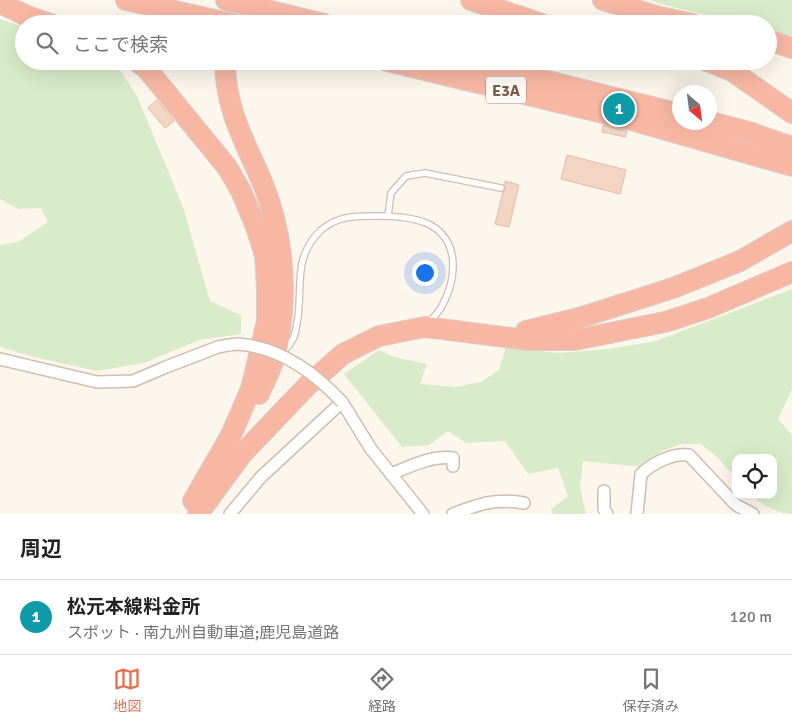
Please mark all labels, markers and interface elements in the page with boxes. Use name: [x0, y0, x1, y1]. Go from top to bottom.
search box: [15, 15, 777, 70]
icon: search: [33, 29, 61, 57]
text: ここで検索: [73, 33, 168, 57]
road number: E3A: [486, 76, 526, 104]
north arrow: [672, 85, 717, 130]
pin: 1: [603, 90, 635, 128]
your location: [412, 260, 438, 286]
map controls: [732, 454, 777, 499]
button: locate: [732, 454, 777, 499]
text: 周辺: [20, 536, 62, 562]
text: 松元本線料金所: [67, 595, 200, 619]
text: 1: [32, 607, 40, 627]
text: 120 m: [730, 607, 772, 627]
text: スポット · 南九州自動車道;鹿児島道路: [67, 623, 339, 643]
tab: 地図: [113, 665, 141, 715]
tab: 経路: [368, 665, 396, 715]
tab: 保存済み: [623, 665, 679, 715]

